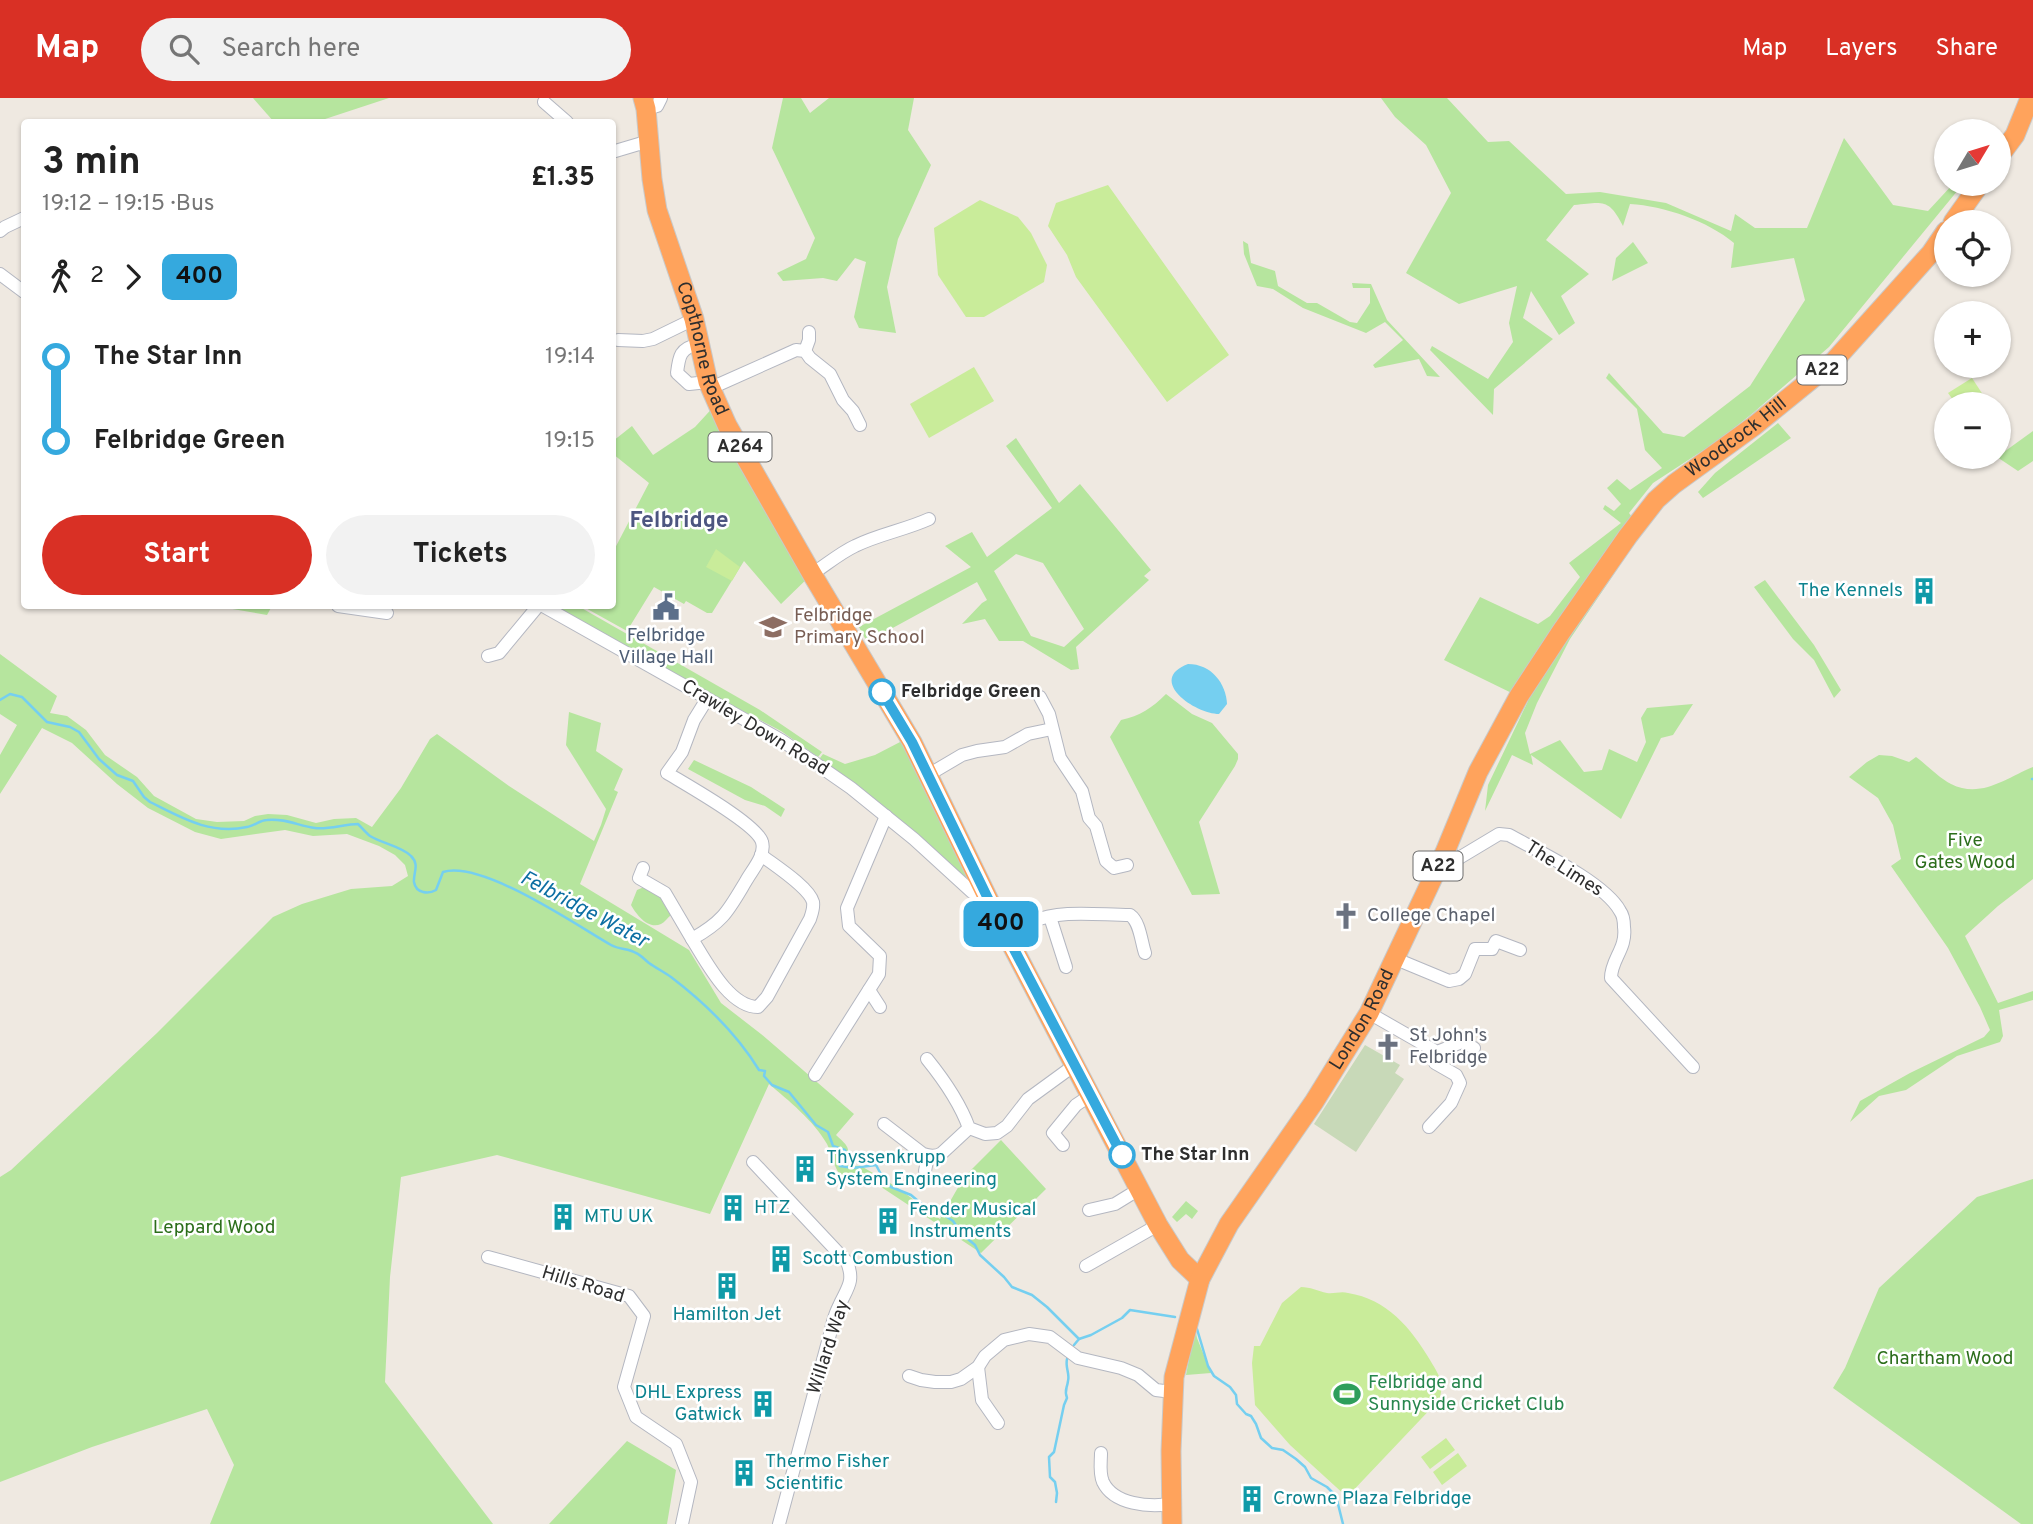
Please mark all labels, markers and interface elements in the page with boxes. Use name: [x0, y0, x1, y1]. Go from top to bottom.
search box: [141, 18, 631, 81]
text: Map: [35, 28, 99, 70]
icon: search: [165, 30, 203, 68]
text: Search here: [221, 33, 360, 66]
text: Map: [1742, 34, 1787, 64]
text: Layers: [1825, 34, 1897, 64]
text: Share: [1935, 34, 1998, 64]
north arrow: [1934, 119, 2011, 196]
map controls: [1934, 119, 2011, 469]
text: 3 min: [42, 139, 141, 188]
text: £1.35: [531, 162, 595, 195]
text: 19:12 – 19:15 · Bus: [42, 190, 215, 219]
button: locate: [1934, 210, 2011, 287]
icon: walk: [42, 258, 80, 296]
icon: forward: [114, 258, 152, 296]
text: 2: [90, 262, 104, 291]
text: 400: [176, 262, 223, 292]
street label: Copthorne Road: [670, 279, 733, 419]
button: +: [1934, 301, 2011, 378]
text: The Star Inn: [94, 341, 242, 374]
text: 19:14: [545, 343, 595, 372]
road number: A22: [1798, 356, 1846, 384]
street label: Woodcock Hill: [1681, 392, 1792, 484]
button: −: [1934, 392, 2011, 469]
text: Felbridge Green: [94, 425, 285, 458]
text: 19:15: [545, 427, 595, 456]
road number: A264: [708, 432, 772, 461]
district label: Felbridge: [629, 507, 729, 536]
button: Start: [42, 515, 312, 595]
button: Tickets: [326, 515, 595, 595]
building icon: The Kennels: [1909, 576, 1939, 606]
place label: The Kennels: [1798, 579, 1903, 603]
public building icon: Felbridge Village Hall: [651, 592, 681, 622]
place label: Felbridge Primary School: [794, 604, 925, 650]
school or university icon: Felbridge Primary School: [758, 612, 788, 642]
place label: Felbridge Village Hall: [618, 624, 714, 670]
street label: Crawley Down Road: [677, 674, 833, 782]
marker: Felbridge Green: [869, 679, 895, 705]
place label: Felbridge Green: [901, 680, 1041, 704]
park label: Five Gates Wood: [1915, 829, 2015, 875]
street label: The Limes: [1521, 836, 1607, 902]
road number: A22: [1414, 852, 1462, 880]
water label: Felbridge Water: [515, 865, 655, 956]
line badge: 400: [961, 901, 1041, 947]
church icon: College Chapel: [1331, 901, 1361, 931]
place label: College Chapel: [1367, 904, 1495, 928]
text: 400: [977, 909, 1025, 939]
street label: London Road: [1325, 965, 1400, 1075]
place label: St John's Felbridge: [1409, 1024, 1488, 1070]
church icon: St John's Felbridge: [1373, 1032, 1403, 1062]
marker: The Star Inn: [1109, 1142, 1135, 1168]
place label: The Star Inn: [1141, 1143, 1250, 1167]
place label: Thyssenkrupp System Engineering: [826, 1146, 997, 1192]
building icon: Thyssenkrupp System Engineering: [790, 1154, 820, 1184]
building icon: HTZ: [718, 1193, 748, 1223]
place label: HTZ: [754, 1196, 791, 1220]
place label: Fender Musical Instruments: [909, 1198, 1037, 1244]
building icon: MTU UK: [548, 1202, 578, 1232]
place label: MTU UK: [584, 1205, 653, 1229]
building icon: Fender Musical Instruments: [873, 1206, 903, 1236]
park label: Leppard Wood: [153, 1216, 275, 1240]
building icon: Scott Combustion: [766, 1244, 796, 1274]
place label: Scott Combustion: [802, 1247, 954, 1271]
street label: Hills Road: [539, 1261, 627, 1309]
building icon: Hamilton Jet: [712, 1271, 742, 1301]
street label: Willard Way: [802, 1297, 856, 1397]
place label: Hamilton Jet: [672, 1303, 782, 1327]
park label: Chartham Wood: [1876, 1347, 2014, 1371]
place label: Felbridge and Sunnyside Cricket Club: [1368, 1371, 1564, 1417]
sports icon: Felbridge and Sunnyside Cricket Club: [1332, 1379, 1362, 1409]
place label: DHL Express Gatwick: [634, 1381, 742, 1427]
building icon: DHL Express Gatwick: [748, 1389, 778, 1419]
place label: Thermo Fisher Scientific: [765, 1450, 890, 1496]
building icon: Thermo Fisher Scientific: [729, 1458, 759, 1488]
building icon: Crowne Plaza Felbridge: [1237, 1484, 1267, 1514]
place label: Crowne Plaza Felbridge: [1273, 1487, 1471, 1511]

